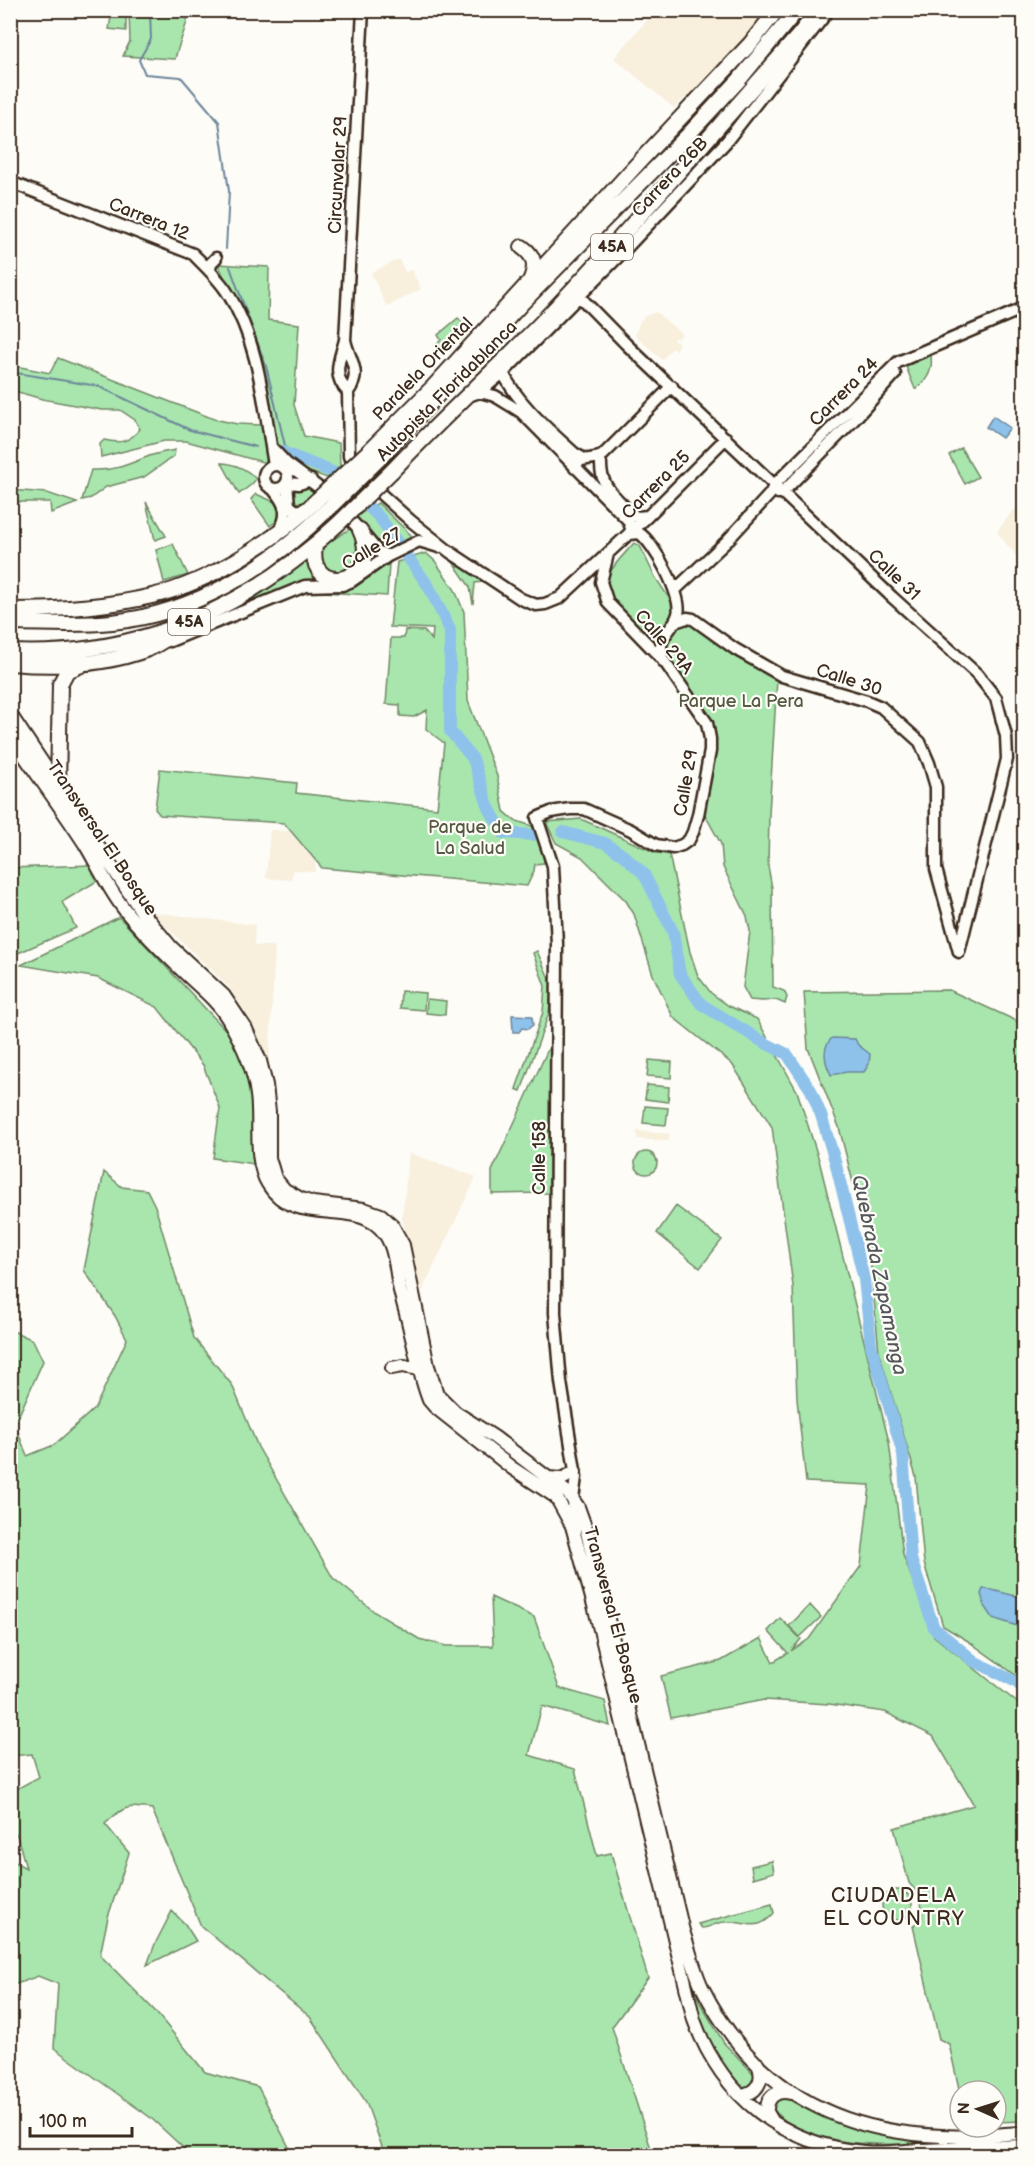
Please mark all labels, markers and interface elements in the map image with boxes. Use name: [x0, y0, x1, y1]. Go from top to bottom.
street label: Circunvalar 29: [324, 116, 352, 234]
street label: Carrera 26B: [628, 133, 712, 221]
street label: Carrera 12: [106, 193, 193, 245]
road number: 45A: [591, 234, 633, 260]
street label: Paralela Oriental: [369, 313, 477, 425]
street label: Autopista Floridablanca: [372, 316, 522, 466]
street label: Carrera 24: [805, 353, 883, 431]
street label: Carrera 25: [617, 446, 695, 524]
street label: Calle 27: [338, 523, 406, 575]
street label: Calle 31: [864, 545, 924, 605]
street label: Calle 29A: [630, 606, 698, 678]
road number: 45A: [168, 609, 210, 635]
street label: Calle 30: [813, 659, 885, 701]
park label: Parque La Pera: [678, 691, 804, 712]
street label: Calle 29: [670, 748, 702, 818]
street label: Transversal El Bosque: [42, 757, 162, 920]
park label: Parque de La Salud: [428, 817, 512, 859]
street label: Calle 158: [529, 1121, 550, 1195]
water label: Quebrada Zapamanga: [846, 1173, 912, 1377]
street label: Transversal El Bosque: [579, 1524, 647, 1706]
district label: CIUDADELA EL COUNTRY: [823, 1884, 965, 1931]
north arrow: [948, 2079, 1008, 2139]
scale bar: [30, 2100, 132, 2138]
text: N: [955, 2102, 974, 2115]
text: 100 m: [39, 2111, 87, 2132]

